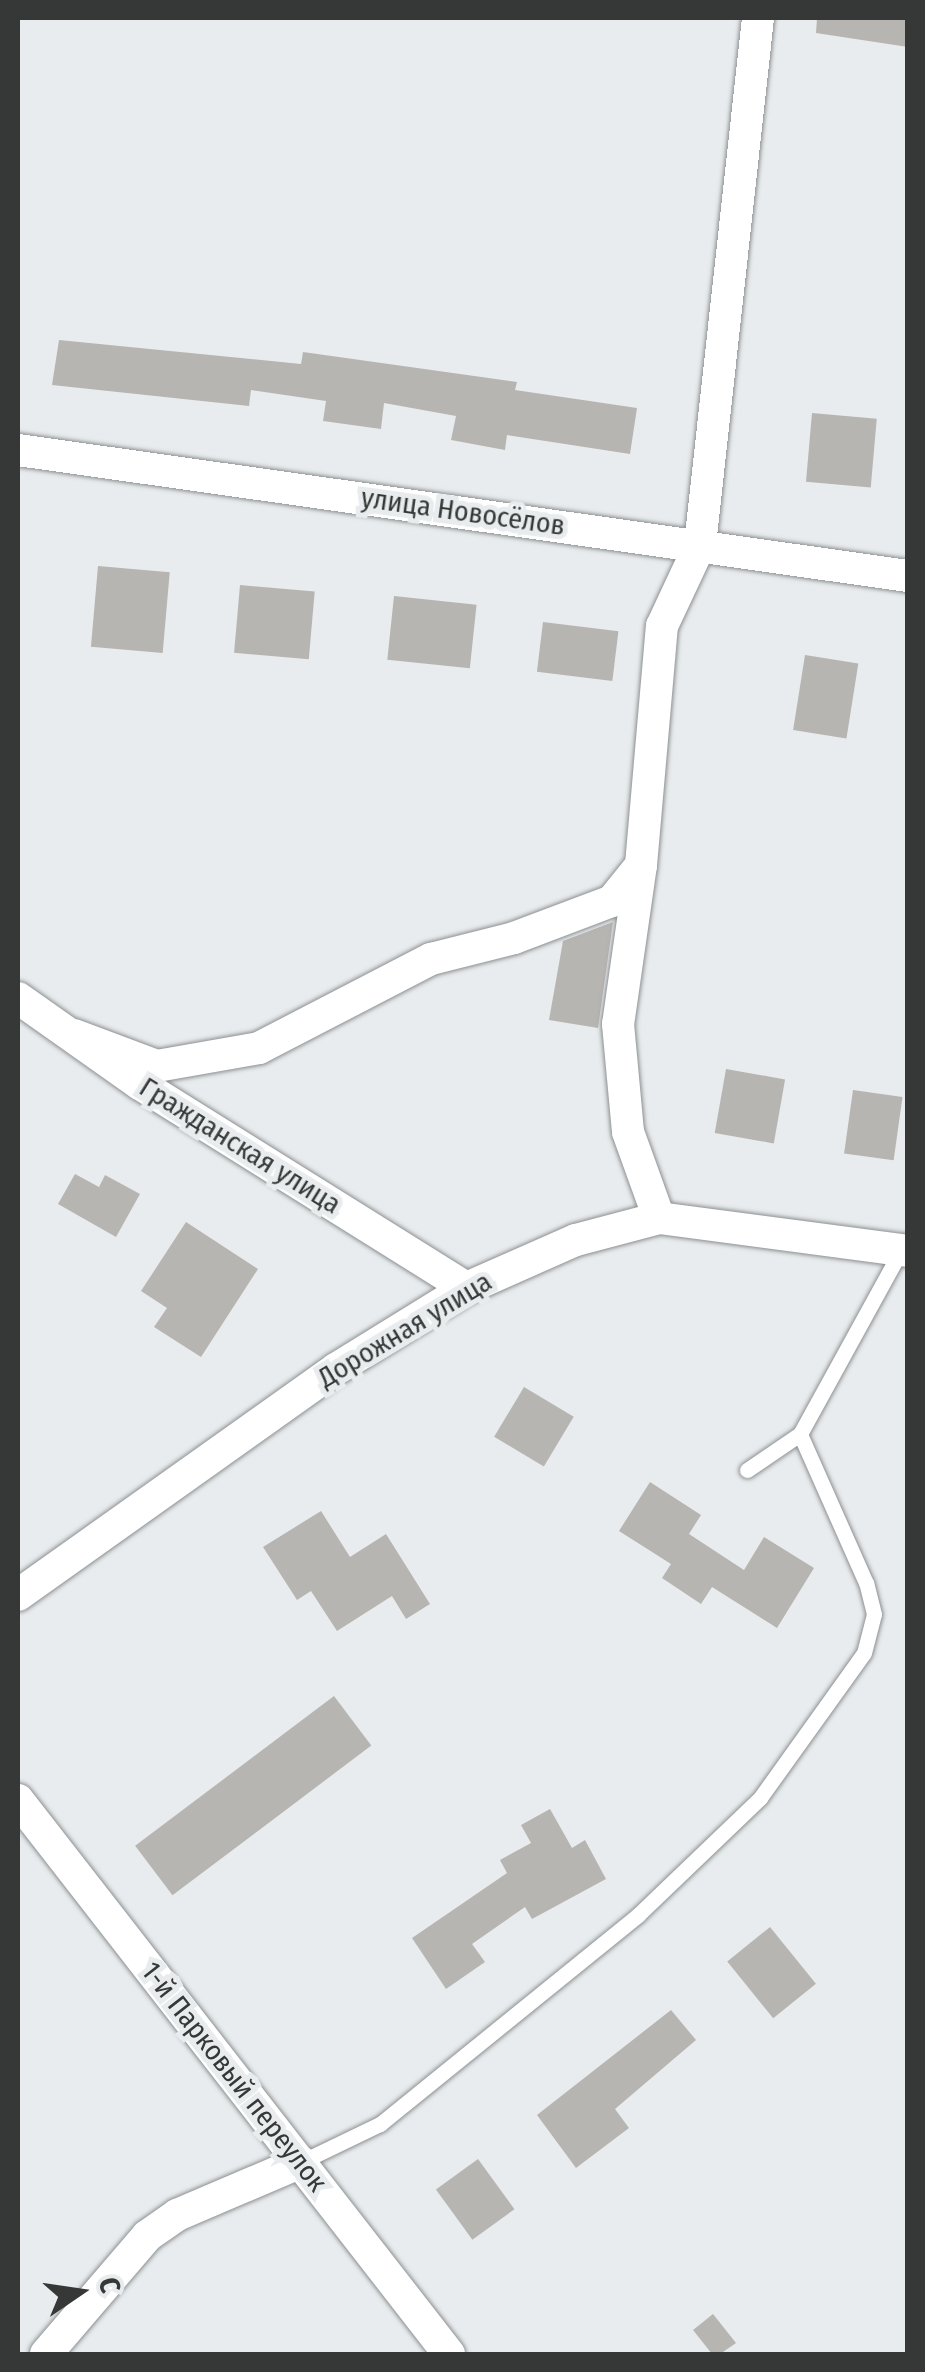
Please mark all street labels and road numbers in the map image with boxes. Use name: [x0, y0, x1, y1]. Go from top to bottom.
street label: улица Новосёлов: [359, 481, 567, 543]
street label: Гражданская улица: [133, 1071, 347, 1221]
street label: Дорожная улица: [312, 1265, 498, 1395]
street label: 1-й Парковый переулок: [134, 1956, 334, 2198]

